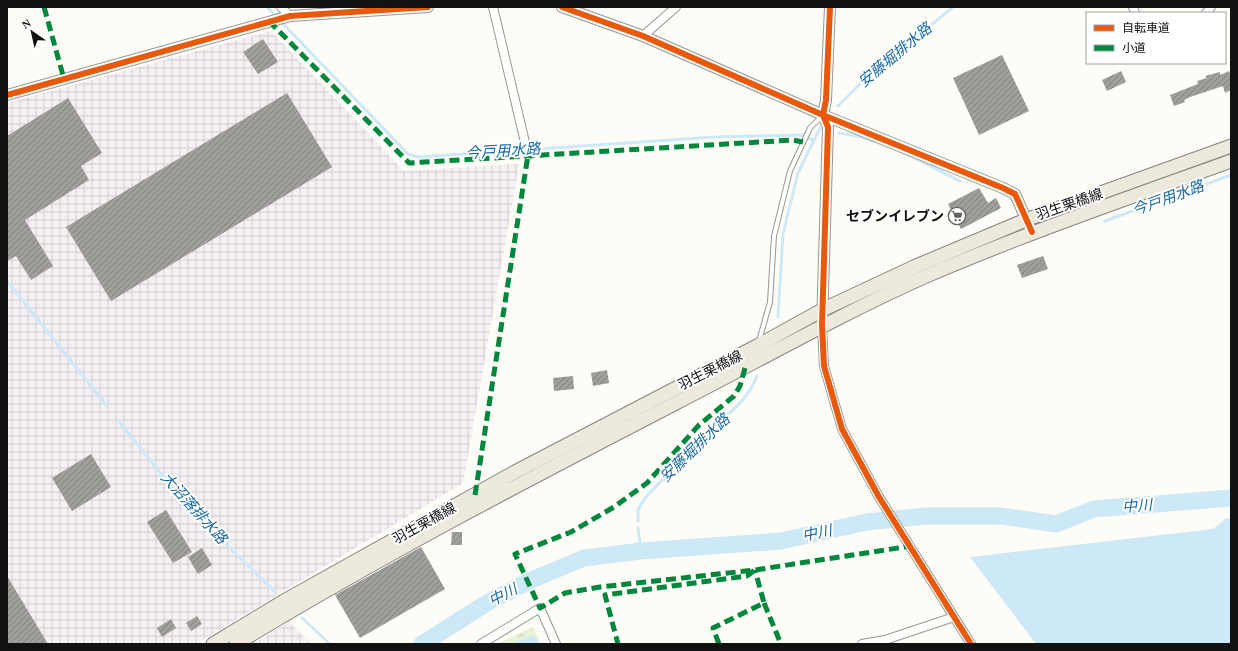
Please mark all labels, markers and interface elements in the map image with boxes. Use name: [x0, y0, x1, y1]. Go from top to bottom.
north arrow: [12, 12, 52, 52]
legend: [1086, 12, 1226, 64]
text: N: [20, 16, 33, 31]
water label: 安藤堀排水路: [855, 19, 936, 90]
text: 自転車道: [1122, 21, 1170, 35]
text: 小道: [1122, 41, 1146, 55]
water label: 今戸用水路: [465, 140, 543, 162]
water label: 今戸用水路: [1130, 177, 1208, 218]
street label: 羽生栗橋線: [1034, 186, 1105, 223]
supermarket icon: セブンイレブン: [947, 206, 967, 226]
place label: セブンイレブン: [846, 208, 944, 224]
street label: 羽生栗橋線: [676, 348, 745, 393]
water label: 安藤堀排水路: [657, 410, 734, 485]
water label: 大沼落排水路: [158, 469, 231, 548]
water label: 中川: [1121, 497, 1155, 515]
street label: 羽生栗橋線: [390, 500, 458, 547]
water label: 中川: [801, 522, 835, 544]
water label: 中川: [486, 580, 522, 609]

